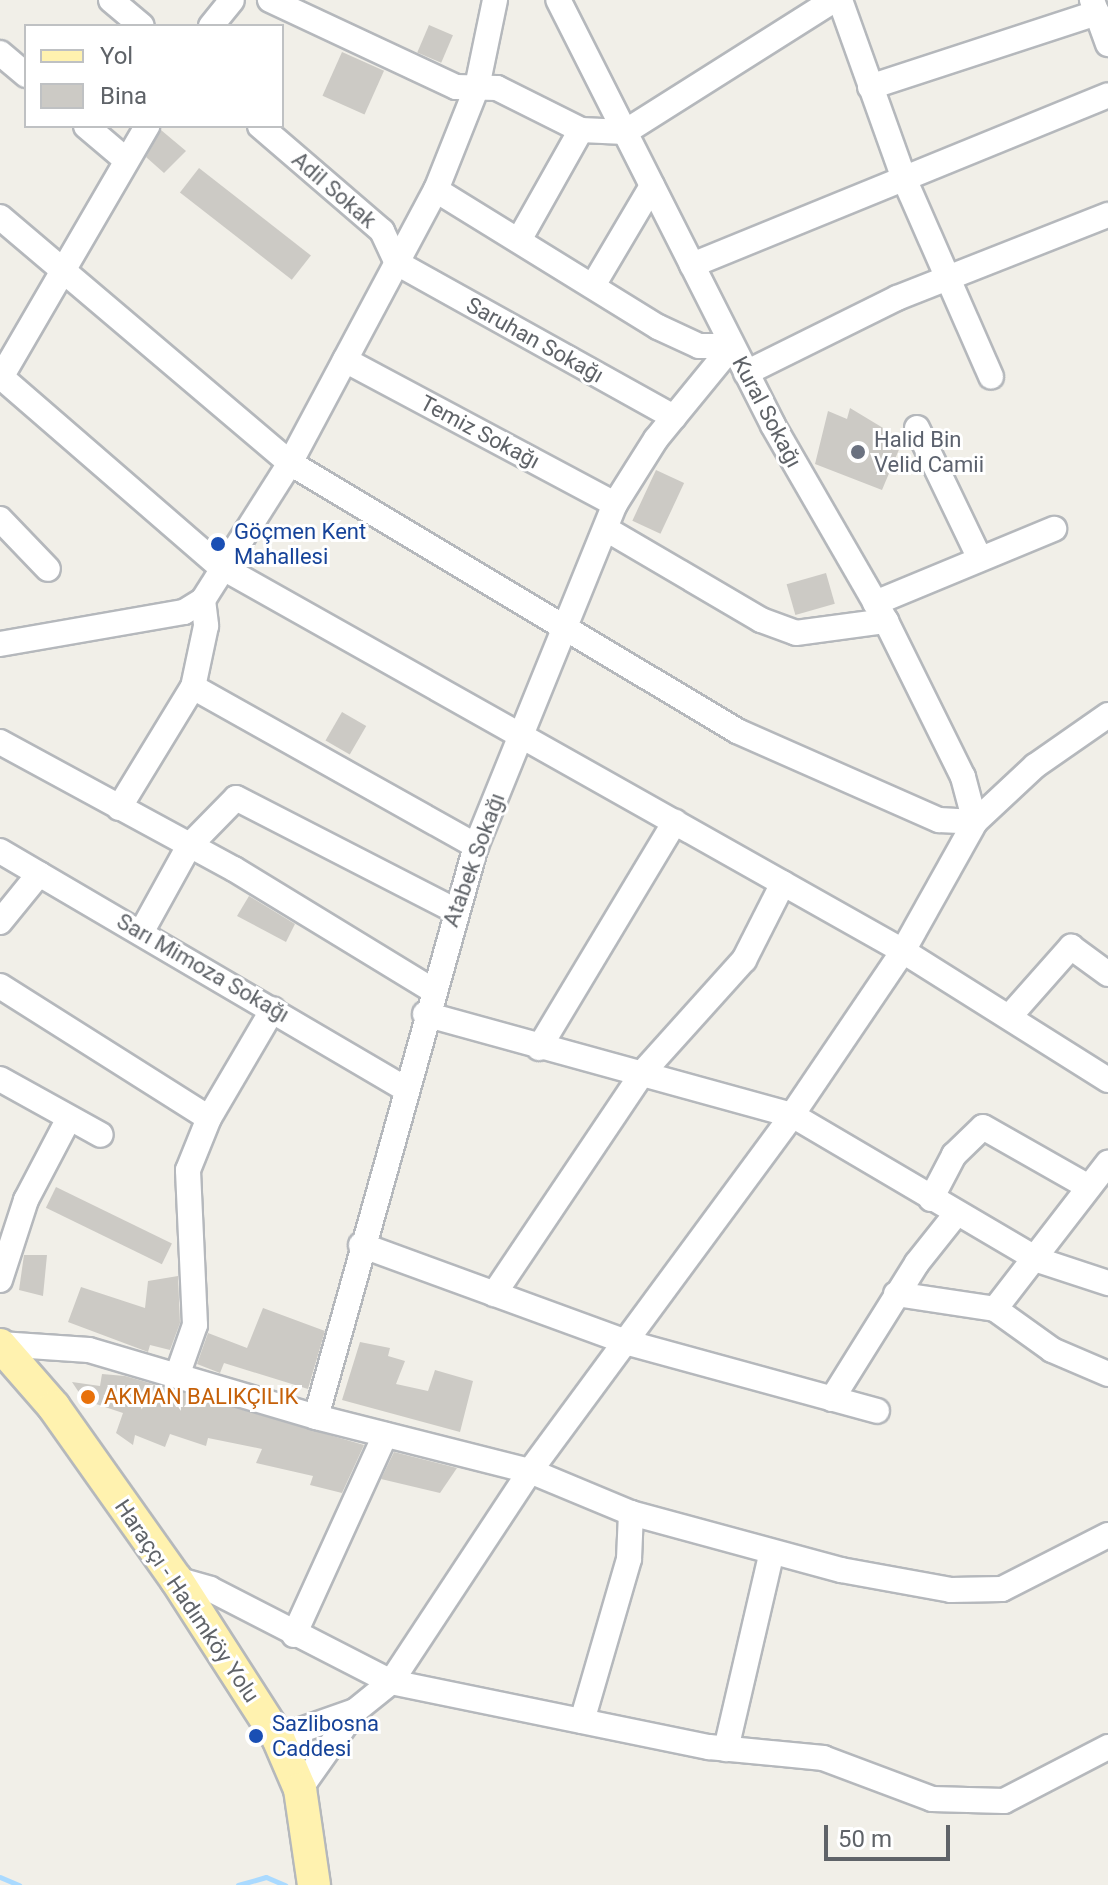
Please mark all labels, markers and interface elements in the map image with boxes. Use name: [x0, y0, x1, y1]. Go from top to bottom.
legend: [24, 24, 284, 128]
text: Yol: [100, 42, 133, 70]
text: Bina: [100, 82, 147, 110]
street label: Adil Sokak: [287, 146, 381, 234]
street label: Saruhan Sokağı: [462, 291, 608, 389]
street label: Kural Sokağı: [727, 352, 807, 472]
street label: Temiz Sokağı: [416, 390, 544, 474]
place label: Halid Bin Velid Camii: [874, 426, 984, 478]
marker: Halid Bin Velid Camii: [849, 443, 867, 461]
place label: Göçmen Kent Mahallesi: [234, 518, 366, 570]
marker: Göçmen Kent Mahallesi: [209, 535, 227, 553]
street label: Atabek Sokağı: [438, 789, 510, 931]
street label: Sarı Mimoza Sokağı: [112, 908, 294, 1028]
place label: AKMAN BALIKÇILIK: [104, 1384, 298, 1410]
marker: AKMAN BALIKÇILIK: [79, 1388, 97, 1406]
street label: Haraççı - Hadımköy Yolu: [109, 1495, 265, 1707]
place label: Sazlibosna Caddesi: [272, 1710, 379, 1762]
marker: Sazlibosna Caddesi: [247, 1727, 265, 1745]
scale bar: [828, 1809, 954, 1859]
text: 50 m: [838, 1825, 892, 1853]

